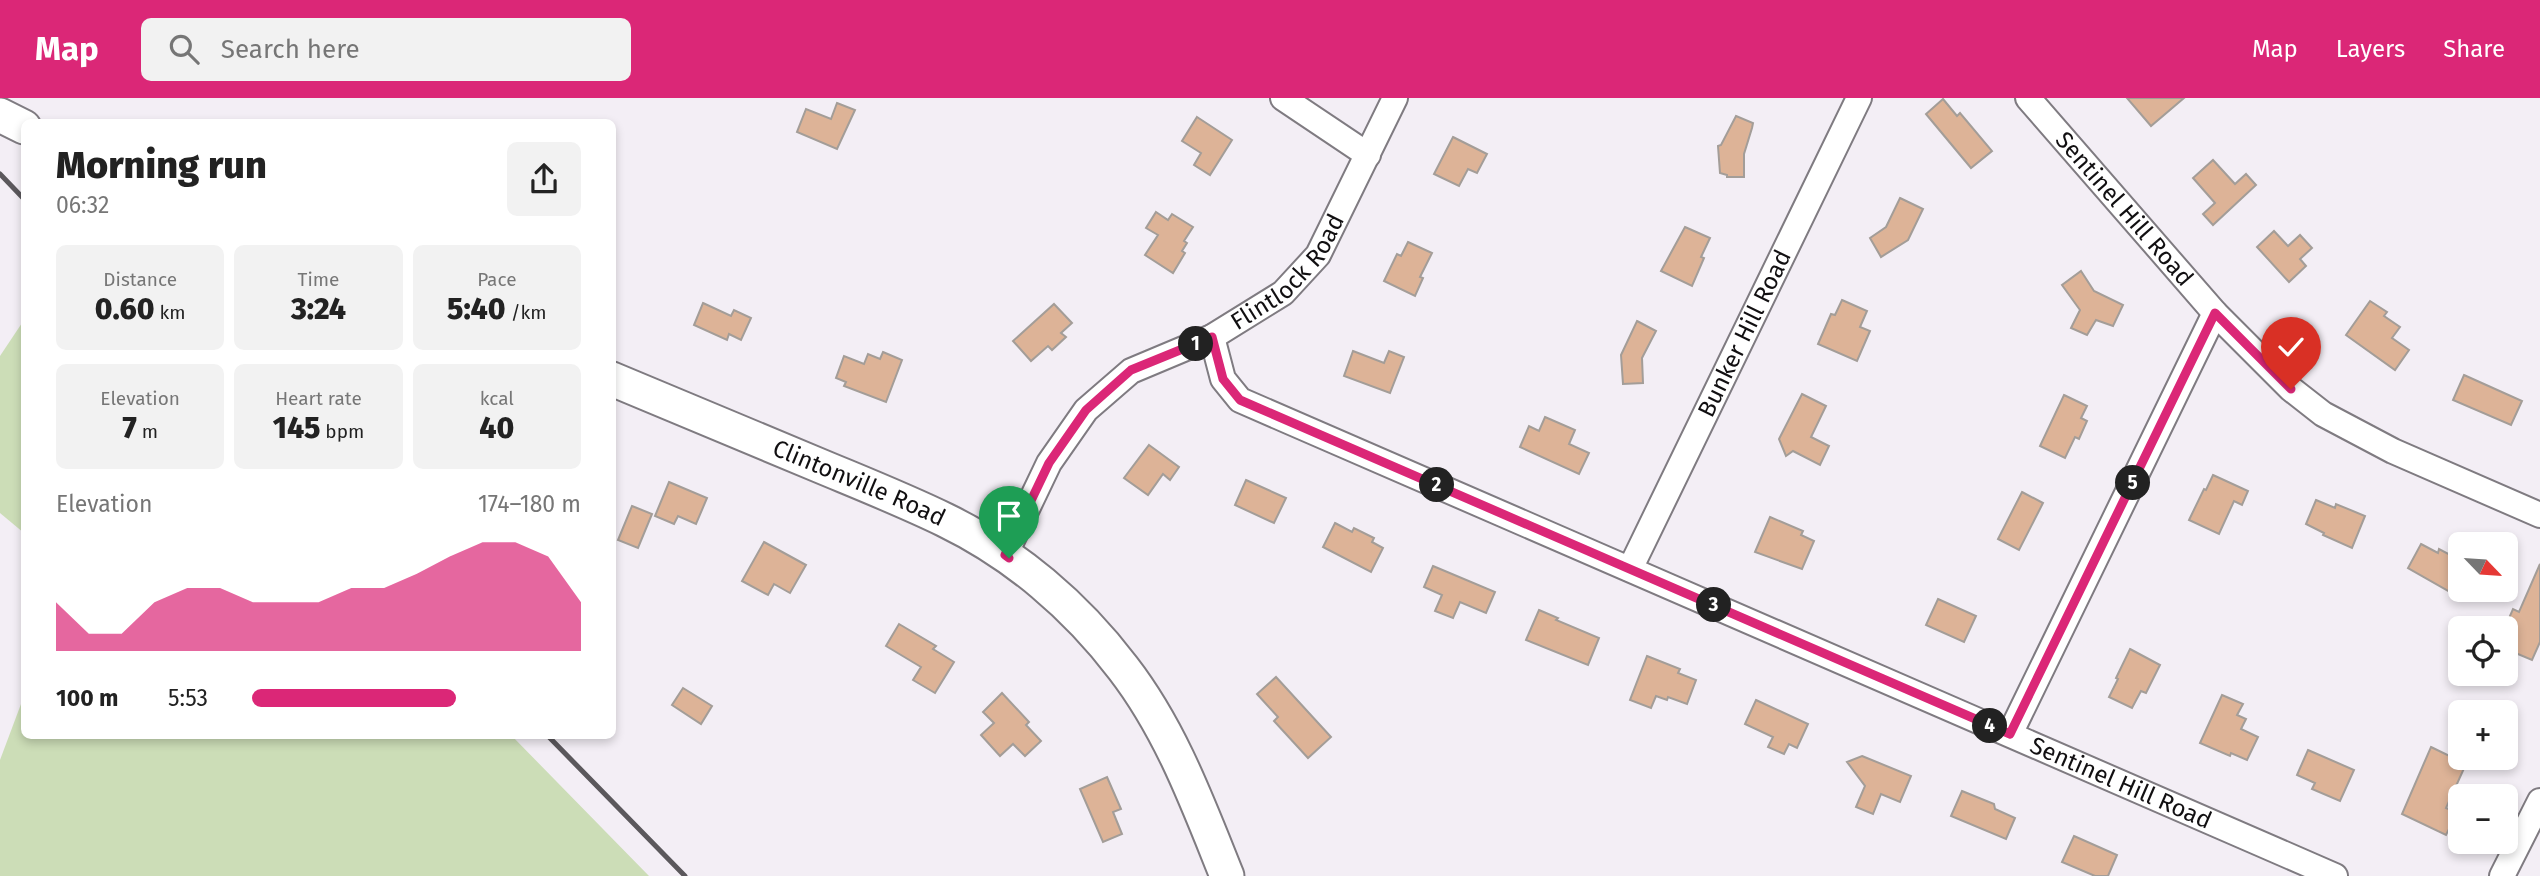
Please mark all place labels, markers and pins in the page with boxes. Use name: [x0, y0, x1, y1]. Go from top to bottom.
pin: [2261, 317, 2321, 389]
pin: 1: [1178, 327, 1214, 362]
pin: 5: [2116, 466, 2150, 500]
pin: 2: [1420, 468, 1454, 502]
pin: [979, 486, 1039, 558]
pin: 3: [1696, 588, 1732, 622]
pin: 4: [1972, 708, 2008, 744]

